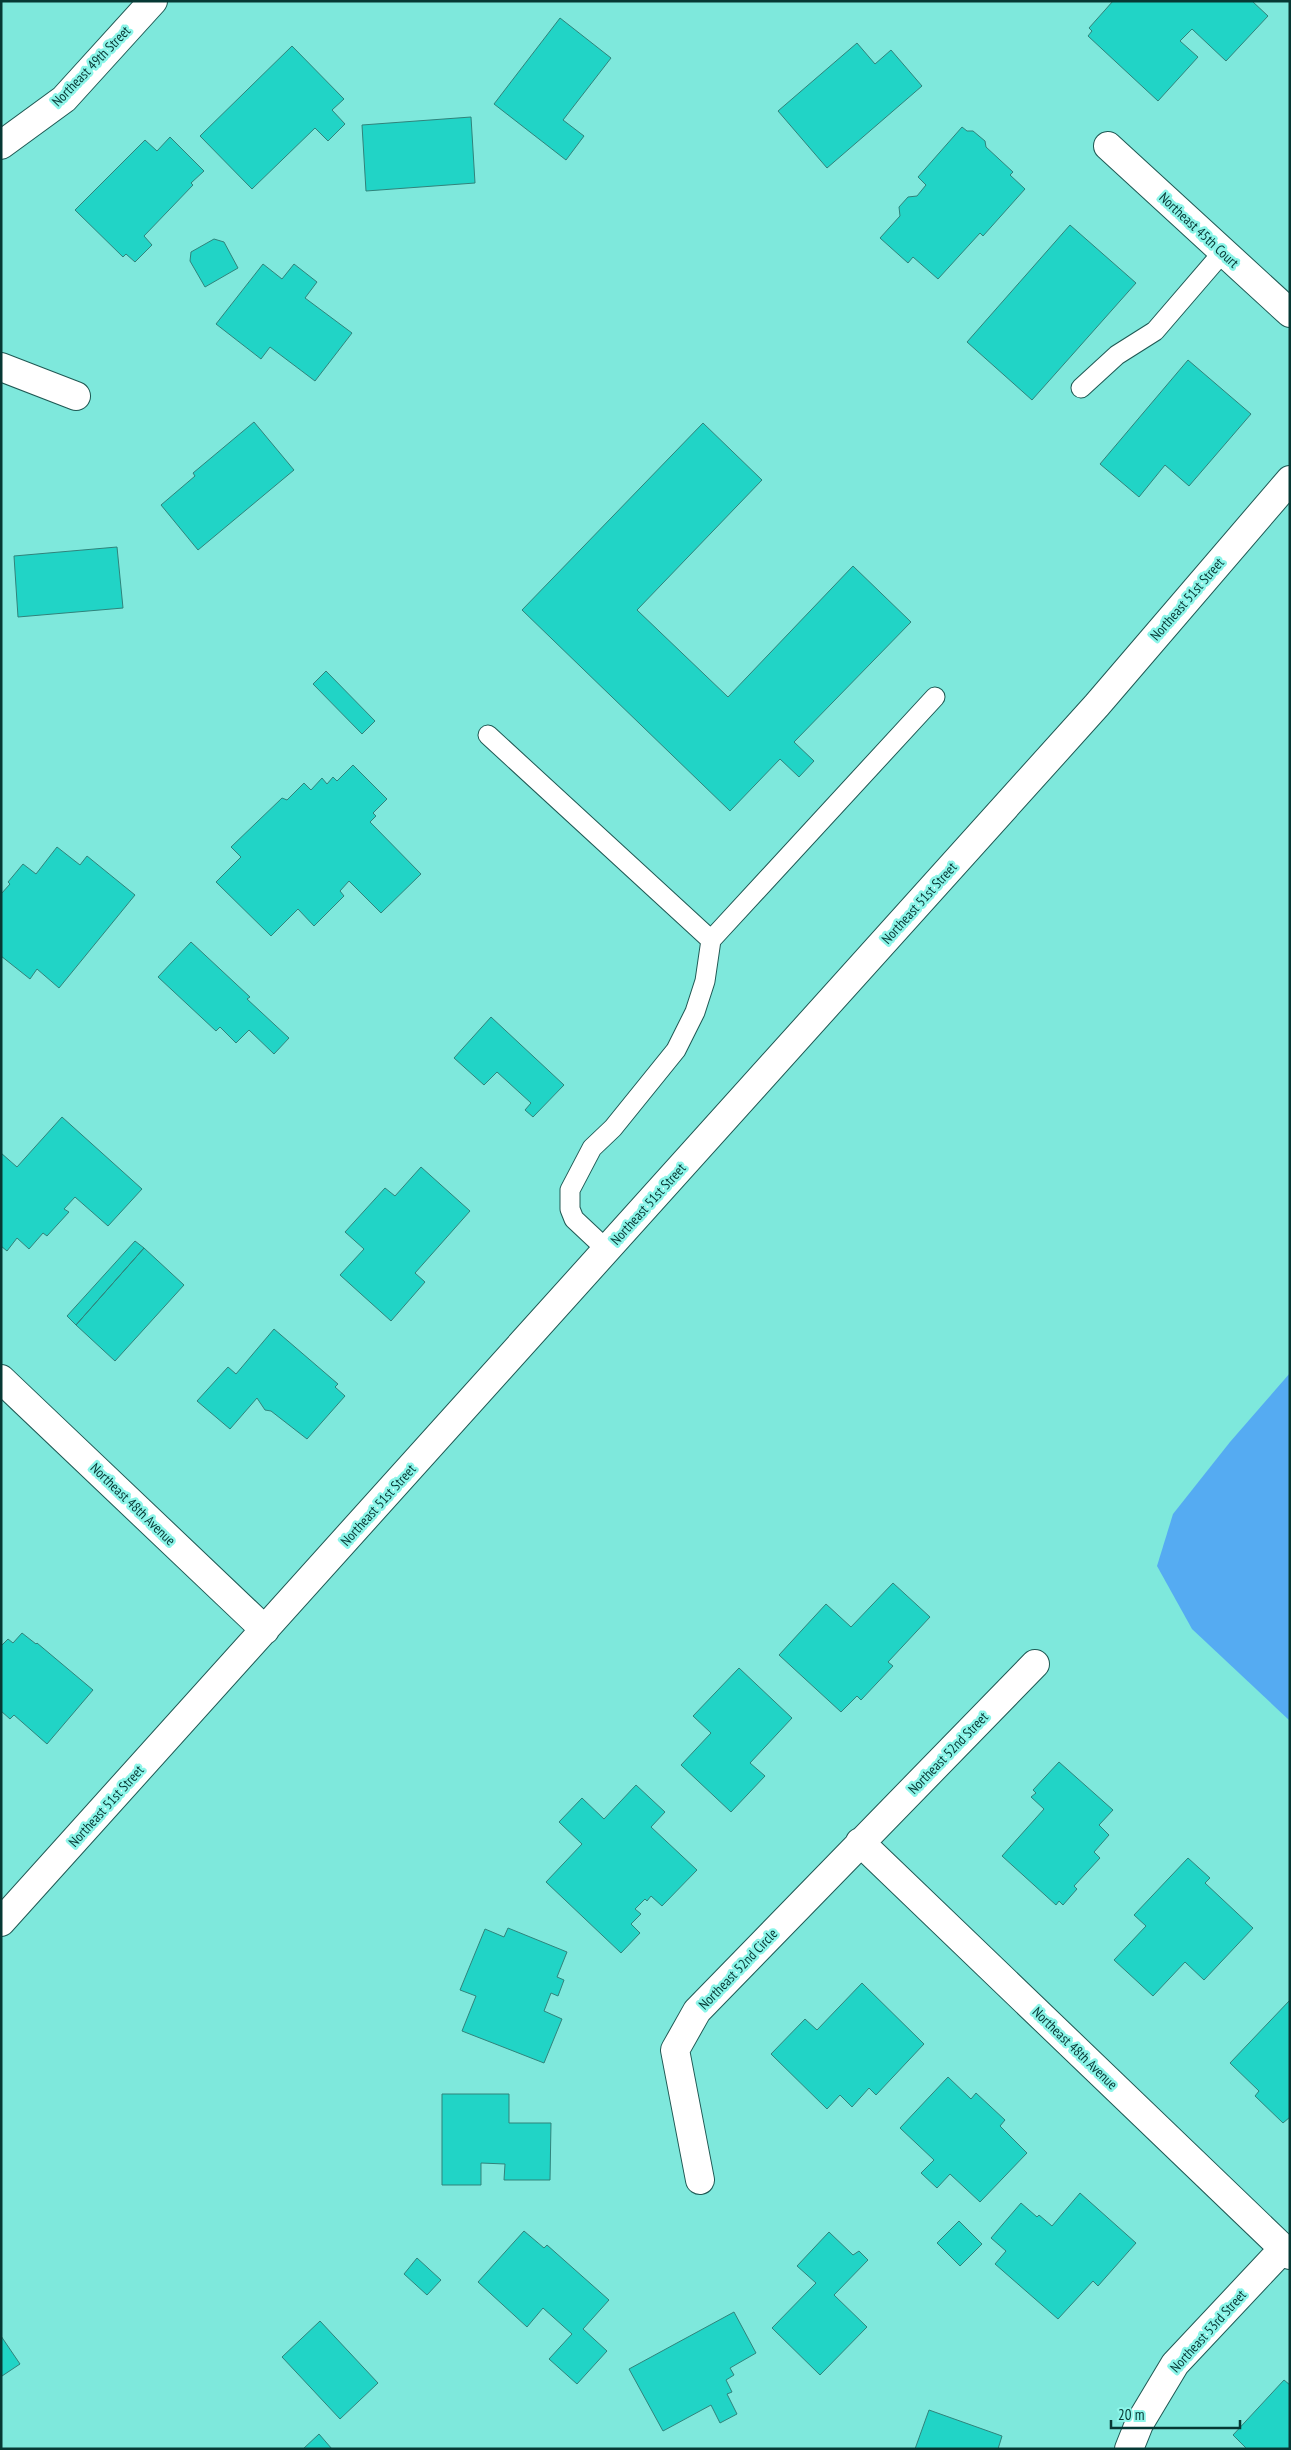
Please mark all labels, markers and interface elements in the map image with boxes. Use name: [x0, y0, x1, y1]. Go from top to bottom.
street label: Northeast 49th Street: [48, 22, 134, 110]
street label: Northeast 45th Court: [1155, 188, 1243, 272]
street label: Northeast 51st Street: [1146, 554, 1228, 644]
street label: Northeast 51st Street: [878, 858, 961, 948]
street label: Northeast 51st Street: [607, 1159, 690, 1249]
street label: Northeast 48th Avenue: [87, 1459, 179, 1549]
street label: Northeast 51st Street: [337, 1460, 420, 1550]
street label: Northeast 52nd Street: [904, 1708, 992, 1798]
street label: Northeast 51st Street: [65, 1761, 148, 1851]
street label: Northeast 52nd Circle: [695, 1925, 781, 2013]
street label: Northeast 48th Avenue: [1029, 2003, 1121, 2093]
street label: Northeast 53rd Street: [1166, 2286, 1250, 2376]
scale bar: [1111, 2398, 1240, 2430]
text: 20 m: [1118, 2405, 1144, 2424]

